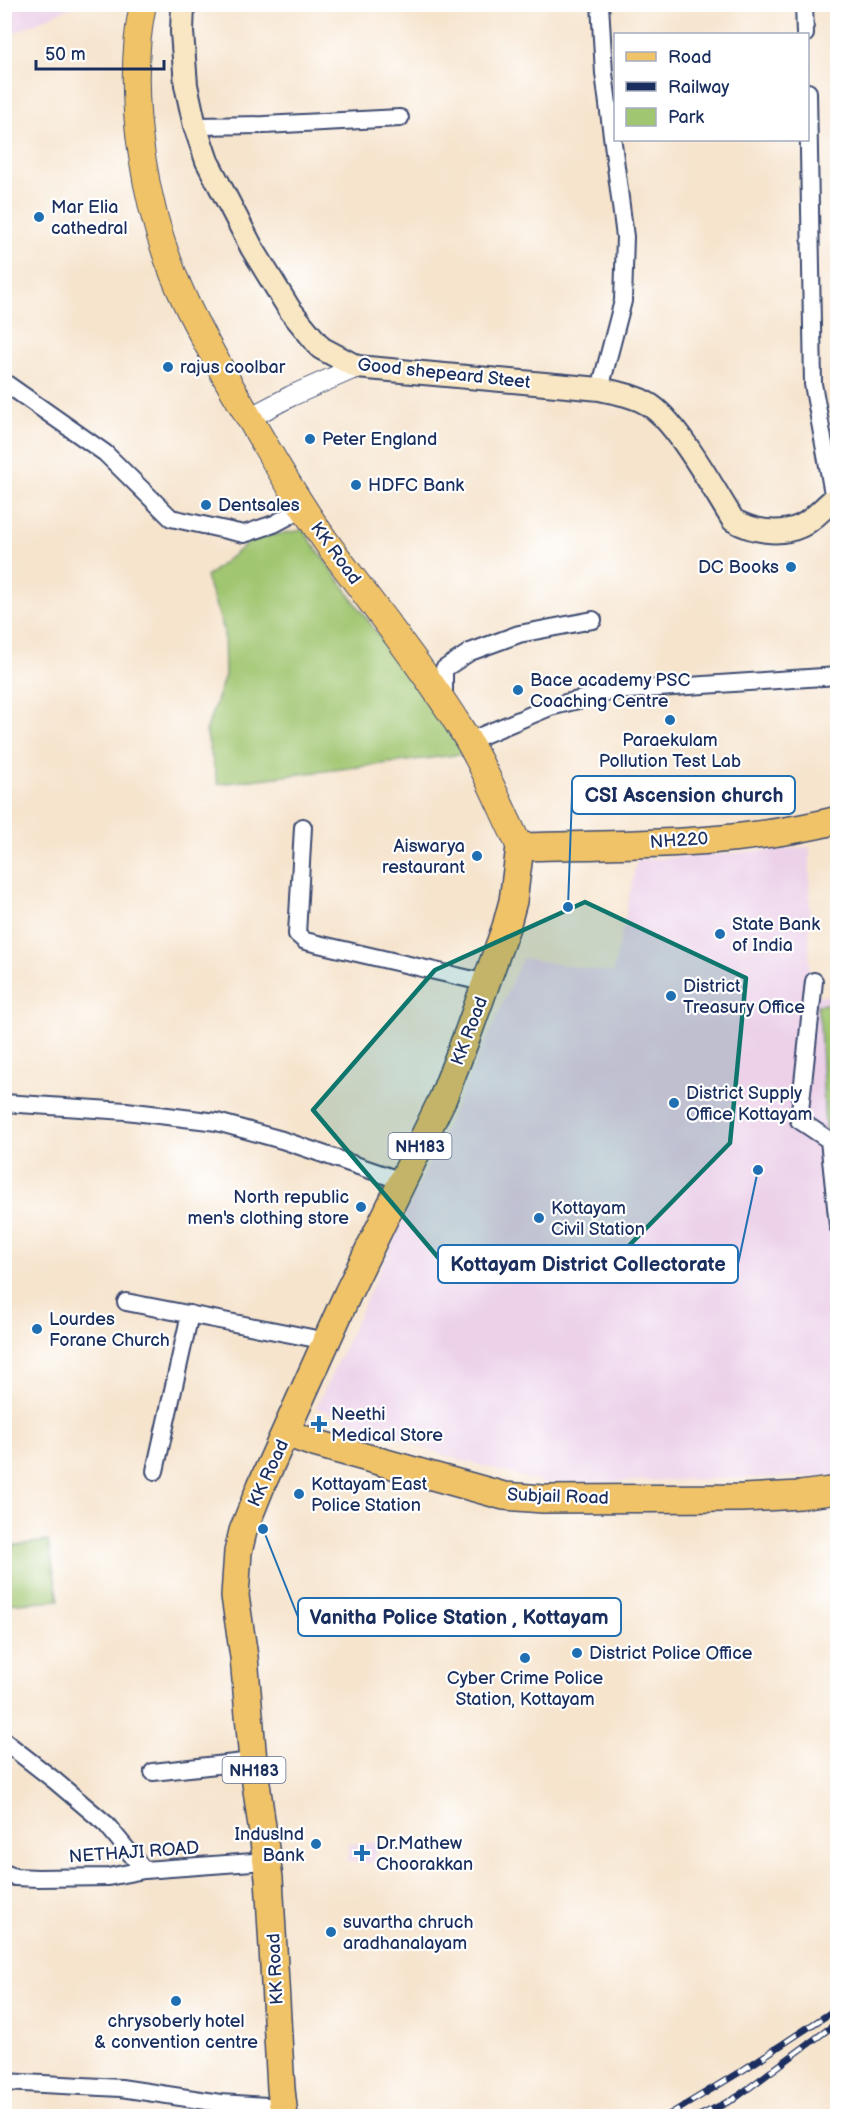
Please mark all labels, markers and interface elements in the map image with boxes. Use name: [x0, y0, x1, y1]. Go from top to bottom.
scale bar: [36, 33, 164, 71]
legend: [614, 33, 809, 141]
text: 50 m: [45, 44, 86, 65]
text: Road: [668, 47, 712, 68]
text: Railway: [668, 77, 730, 98]
text: Park: [668, 107, 704, 128]
place label: Mar Elia cathedral: [51, 197, 128, 239]
marker: Mar Elia cathedral: [32, 210, 46, 224]
street label: Good shepeard Steet: [356, 354, 532, 393]
place label: rajus coolbar: [180, 357, 286, 378]
marker: rajus coolbar: [161, 360, 175, 374]
place label: Peter England: [322, 429, 437, 450]
marker: Peter England: [303, 432, 317, 446]
place label: HDFC Bank: [368, 475, 464, 496]
marker: HDFC Bank: [349, 478, 363, 492]
place label: Dentsales: [218, 495, 300, 516]
marker: Dentsales: [199, 498, 213, 512]
street label: KK Road: [306, 518, 365, 588]
place label: DC Books: [698, 557, 779, 578]
marker: DC Books: [784, 560, 798, 574]
place label: Bace academy PSC Coaching Centre: [530, 670, 690, 712]
marker: Bace academy PSC Coaching Centre: [511, 683, 525, 697]
marker: Paraekulam Pollution Test Lab: [663, 713, 677, 727]
place label: Paraekulam Pollution Test Lab: [599, 730, 741, 772]
callout: CSI Ascension church: [572, 776, 795, 814]
text: CSI Ascension church: [585, 784, 783, 808]
street label: NH220: [649, 828, 709, 853]
place label: Aiswarya restaurant: [382, 836, 465, 878]
marker: Aiswarya restaurant: [470, 849, 484, 863]
place label: State Bank of India: [732, 914, 820, 956]
marker: State Bank of India: [713, 927, 727, 941]
place label: District Treasury Office: [683, 976, 805, 1018]
marker: District Treasury Office: [664, 989, 678, 1003]
street label: KK Road: [447, 994, 492, 1068]
place label: District Supply Office Kottayam: [686, 1083, 813, 1125]
marker: District Supply Office Kottayam: [667, 1096, 681, 1110]
road number: NH183: [388, 1133, 452, 1159]
place label: North republic men's clothing store: [188, 1187, 349, 1229]
place label: Kottayam Civil Station: [551, 1198, 645, 1240]
marker: North republic men's clothing store: [354, 1200, 368, 1214]
marker: Kottayam Civil Station: [532, 1211, 546, 1225]
callout: Kottayam District Collectorate: [438, 1245, 738, 1283]
text: Kottayam District Collectorate: [450, 1253, 726, 1277]
place label: Lourdes Forane Church: [49, 1309, 170, 1351]
marker: Lourdes Forane Church: [30, 1322, 44, 1336]
place label: Neethi Medical Store: [331, 1404, 443, 1446]
marker: Neethi Medical Store: [312, 1417, 326, 1431]
street label: KK Road: [244, 1436, 293, 1510]
place label: Kottayam East Police Station: [311, 1474, 428, 1516]
street label: Subjail Road: [507, 1484, 609, 1509]
marker: Kottayam East Police Station: [292, 1487, 306, 1501]
callout: Vanitha Police Station , Kottayam: [298, 1598, 621, 1636]
text: Vanitha Police Station , Kottayam: [309, 1606, 609, 1630]
place label: District Police Office: [589, 1643, 753, 1664]
marker: District Police Office: [570, 1646, 584, 1660]
marker: Cyber Crime Police Station, Kottayam: [518, 1651, 532, 1665]
place label: Cyber Crime Police Station, Kottayam: [447, 1668, 603, 1710]
road number: NH183: [222, 1757, 286, 1783]
place label: Induslnd Bank: [235, 1824, 304, 1866]
place label: Dr.Mathew Choorakkan: [376, 1833, 473, 1875]
street label: NETHAJI ROAD: [68, 1837, 200, 1868]
marker: Induslnd Bank: [309, 1837, 323, 1851]
marker: Dr.Mathew Choorakkan: [353, 1844, 371, 1862]
place label: suvartha chruch aradhanalayam: [343, 1912, 473, 1954]
marker: suvartha chruch aradhanalayam: [324, 1925, 338, 1939]
street label: KK Road: [263, 1933, 288, 2005]
marker: chrysoberly hotel & convention centre: [169, 1994, 183, 2008]
place label: chrysoberly hotel & convention centre: [94, 2011, 258, 2053]

